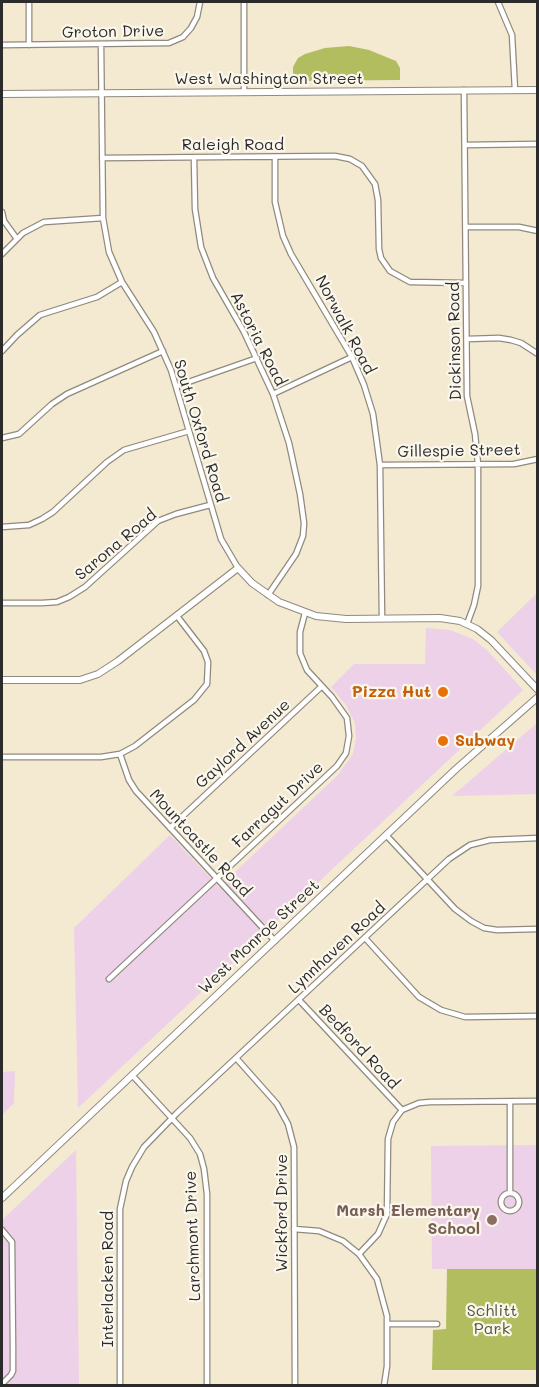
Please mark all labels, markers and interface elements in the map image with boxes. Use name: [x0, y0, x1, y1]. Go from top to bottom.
street label: Groton Drive: [62, 22, 164, 42]
street label: West Washington Street: [174, 69, 364, 89]
street label: Raleigh Road: [182, 135, 284, 155]
street label: Norwalk Road: [311, 272, 379, 378]
street label: Dickinson Road: [444, 282, 466, 400]
street label: Astoria Road: [226, 289, 290, 389]
street label: South Oxford Road: [169, 357, 231, 505]
street label: Gillespie Street: [397, 440, 521, 462]
street label: Sarona Road: [71, 505, 161, 585]
place label: Pizza Hut: [352, 682, 431, 702]
marker: Pizza Hut: [436, 685, 450, 699]
street label: Gaylord Avenue: [192, 695, 294, 793]
place label: Subway: [455, 731, 515, 751]
marker: Subway: [436, 734, 450, 748]
street label: Farragut Drive: [229, 758, 327, 852]
street label: Mountcastle Road: [145, 785, 255, 901]
street label: West Monroe Street: [195, 876, 323, 998]
street label: Lynnhaven Road: [284, 898, 390, 998]
street label: Bedford Road: [315, 1001, 403, 1093]
street label: Wickford Drive: [272, 1154, 292, 1272]
street label: Larchmont Drive: [181, 1171, 205, 1301]
place label: Marsh Elementary School: [336, 1201, 480, 1239]
street label: Interlacken Road: [98, 1211, 118, 1347]
marker: Marsh Elementary School: [485, 1213, 499, 1227]
park label: Schlitt Park: [467, 1301, 517, 1339]

